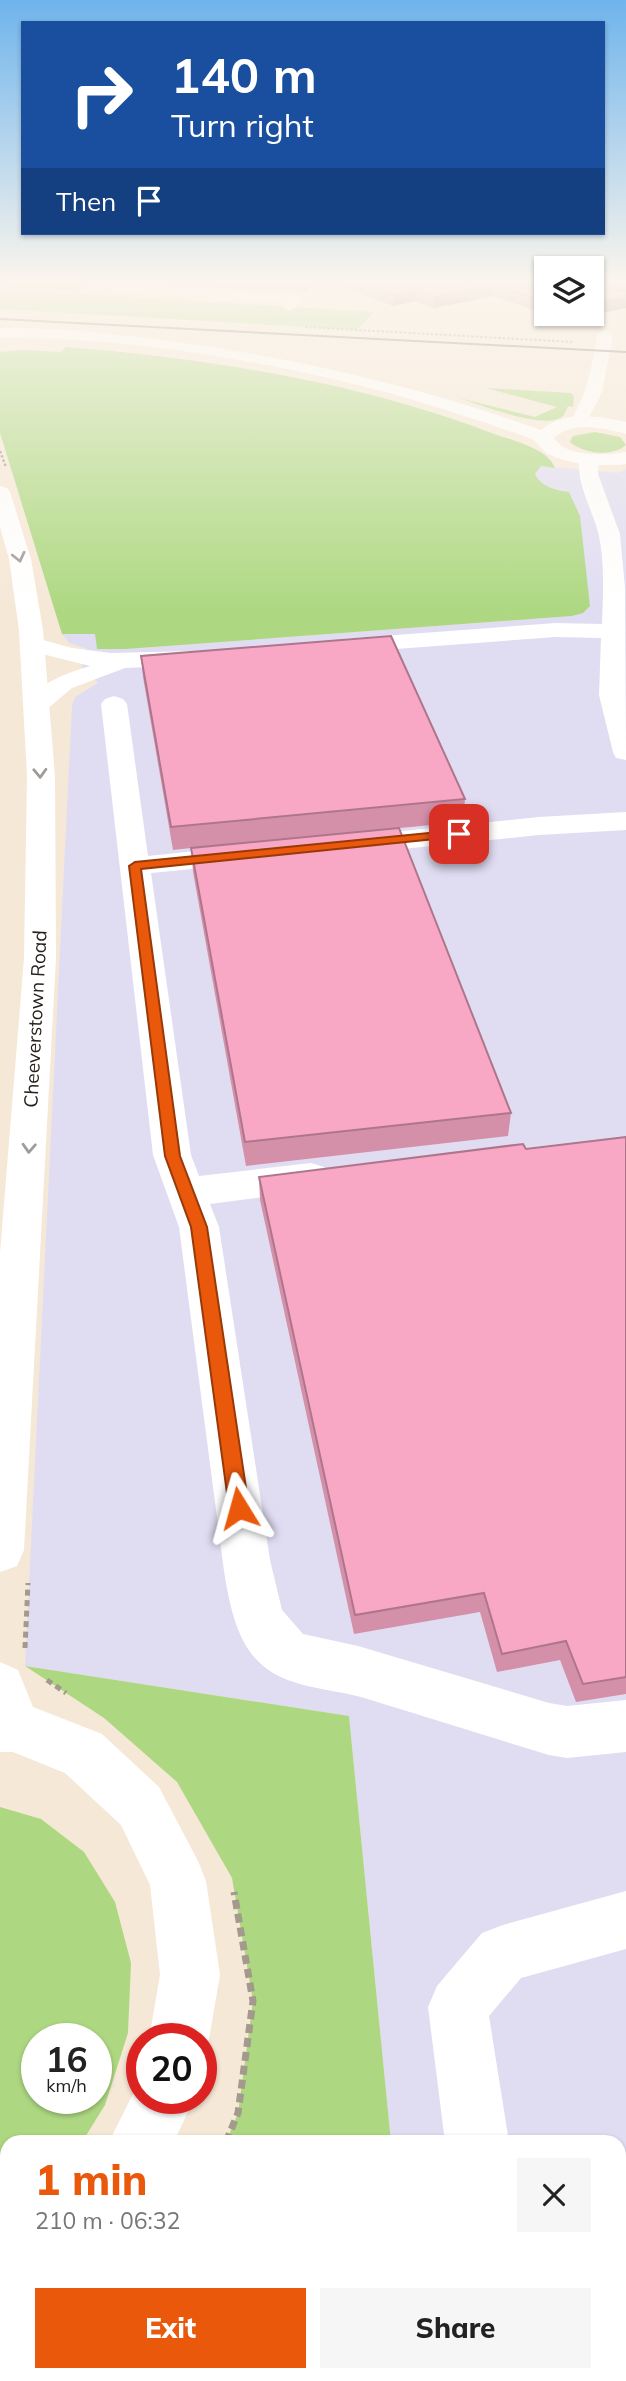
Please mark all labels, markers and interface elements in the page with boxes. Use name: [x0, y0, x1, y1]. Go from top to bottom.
text: 140 m: [171, 44, 317, 105]
icon: right: [56, 49, 147, 140]
text: Turn right: [171, 105, 314, 145]
icon: arrive: [130, 182, 168, 220]
text: Then: [56, 185, 116, 218]
map controls: [534, 256, 604, 326]
button: layers: [534, 256, 604, 326]
one-way arrow: [10, 551, 25, 563]
one-way arrow: [33, 768, 48, 779]
pin: [429, 804, 489, 864]
icon: arrive: [440, 815, 478, 853]
street label: Cheeverstown Road: [18, 930, 52, 1108]
one-way arrow: [22, 1142, 37, 1153]
position arrow: [202, 1471, 276, 1545]
speed limit sign: 20: [126, 2023, 217, 2114]
text: 16: [45, 2037, 88, 2081]
text: km/h: [46, 2074, 87, 2097]
text: 1 min: [35, 2153, 148, 2206]
button: close: [517, 2158, 591, 2232]
text: 210 m · 06:32: [35, 2206, 180, 2235]
button: Exit: [35, 2288, 306, 2368]
button: Share: [320, 2288, 591, 2368]

